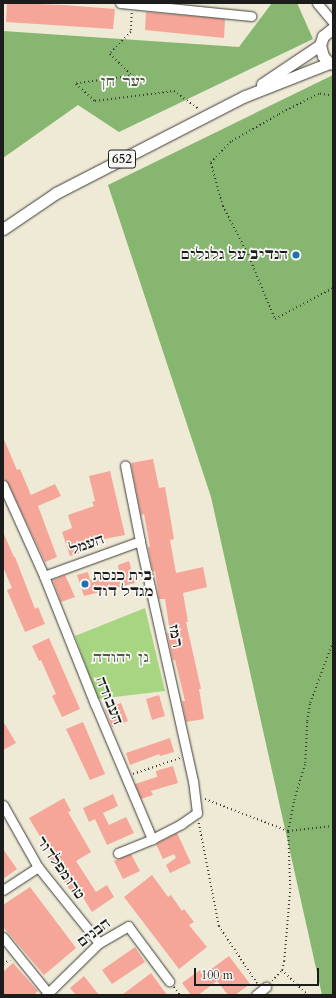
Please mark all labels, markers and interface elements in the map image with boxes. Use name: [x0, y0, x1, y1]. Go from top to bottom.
park label: יער חן: [102, 74, 144, 90]
road number: 652: [108, 148, 136, 170]
place label: הנדיב על גלגלים: [181, 247, 288, 263]
marker: הנדיב על גלגלים: [291, 250, 301, 260]
street label: העמל: [67, 531, 107, 559]
place label: בית כנסת מגדל דוד: [93, 568, 154, 600]
marker: בית כנסת מגדל דוד: [80, 579, 90, 589]
street label: רמז: [164, 623, 186, 649]
park label: גן יהודה: [95, 650, 147, 666]
street label: העבודה: [92, 675, 126, 727]
street label: טרומפלדור: [32, 833, 88, 903]
street label: הבנים: [74, 915, 114, 951]
scale bar: [196, 960, 321, 986]
text: 100 m: [201, 967, 233, 983]

